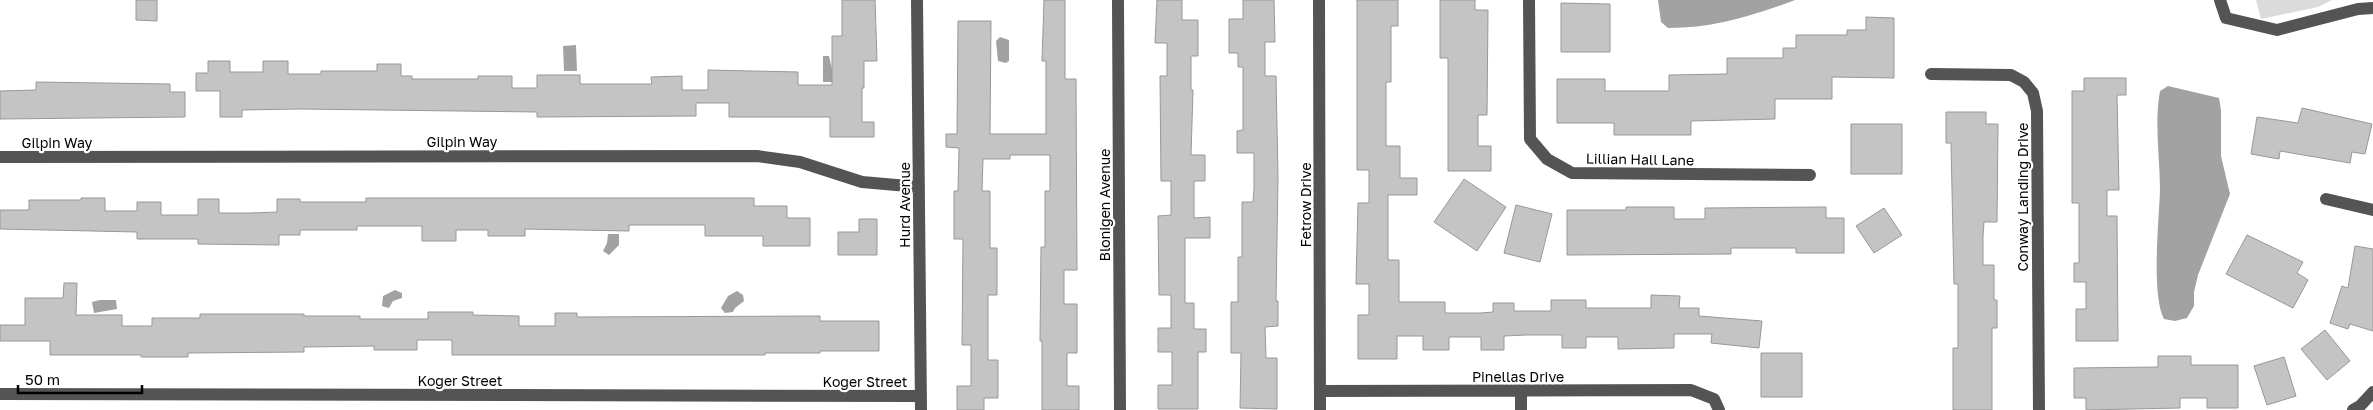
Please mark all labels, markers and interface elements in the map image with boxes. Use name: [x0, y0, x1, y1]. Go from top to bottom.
street label: Conway Landing Drive: [2014, 123, 2031, 271]
street label: Gilpin Way: [427, 133, 498, 150]
street label: Gilpin Way: [22, 134, 93, 151]
street label: Blonigen Avenue: [1096, 149, 1113, 261]
street label: Lillian Hall Lane: [1586, 150, 1694, 168]
street label: Hurd Avenue: [896, 162, 913, 248]
street label: Fetrow Drive: [1297, 162, 1314, 248]
scale bar: [18, 362, 141, 394]
street label: Pinellas Drive: [1472, 368, 1564, 385]
text: 50 m: [25, 370, 60, 388]
street label: Koger Street: [418, 372, 502, 389]
street label: Koger Street: [823, 373, 907, 390]

